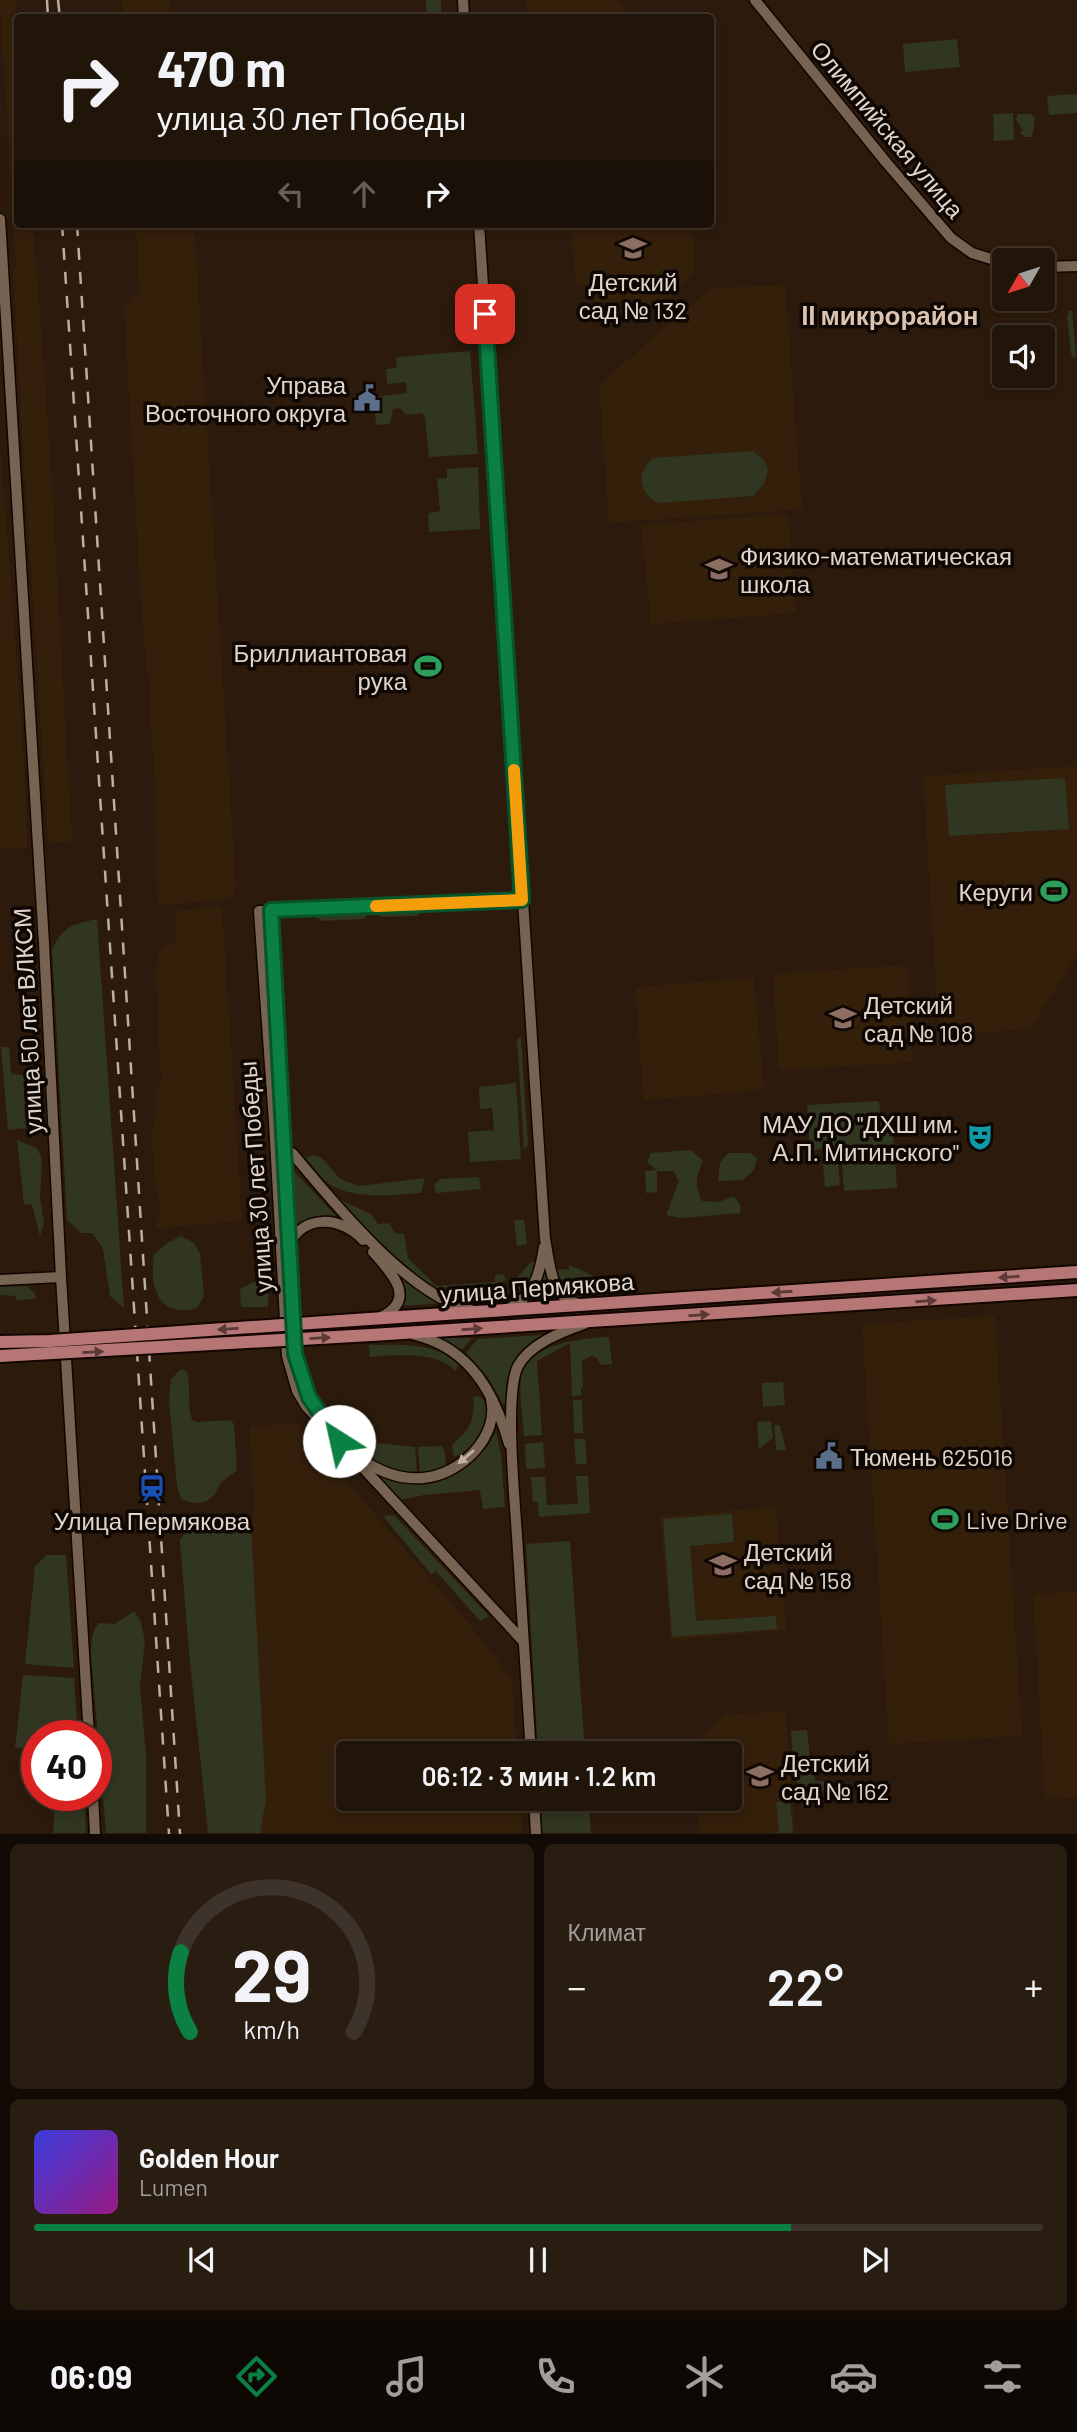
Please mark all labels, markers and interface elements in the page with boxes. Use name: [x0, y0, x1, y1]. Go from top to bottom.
street label: Олимпийская улица: [805, 35, 971, 224]
text: 470 m: [157, 38, 286, 97]
icon: right: [42, 42, 133, 133]
text: улица 30 лет Победы: [157, 98, 466, 136]
icon: left: [272, 175, 310, 213]
icon: ahead: [345, 175, 383, 213]
icon: right: [418, 175, 456, 213]
school or university icon: Детский сад № 132: [618, 233, 648, 263]
north arrow: [992, 248, 1055, 312]
map controls: [992, 248, 1055, 388]
place label: Детский сад № 132: [579, 267, 687, 324]
pin: [455, 284, 515, 344]
icon: arrive: [466, 295, 504, 333]
district label: II микрорайон: [802, 299, 978, 330]
button: sound: [992, 325, 1055, 388]
place label: Управа Восточного округа: [145, 370, 347, 427]
public building icon: Управа Восточного округа: [352, 383, 382, 413]
place label: Физико-математическая школа: [740, 541, 1012, 598]
school or university icon: Физико-математическая школа: [704, 554, 734, 584]
place label: Бриллиантовая рука: [234, 638, 408, 695]
sports icon: Бриллиантовая рука: [413, 651, 443, 681]
sports icon: Керуги: [1039, 876, 1069, 906]
place label: Керуги: [958, 877, 1033, 906]
street label: улица 50 лет ВЛКСМ: [7, 907, 47, 1135]
place label: Детский сад № 108: [864, 990, 973, 1047]
school or university icon: Детский сад № 108: [828, 1003, 858, 1033]
street label: улица 30 лет Победы: [232, 1060, 278, 1294]
place label: МАУ ДО "ДХШ им. А.П. Митинского": [762, 1109, 959, 1166]
theatre icon: МАУ ДО "ДХШ им. А.П. Митинского": [965, 1122, 995, 1152]
street label: улица Пермякова: [439, 1266, 636, 1308]
one-way arrow: [998, 1271, 1020, 1282]
one-way arrow: [771, 1287, 793, 1298]
one-way arrow: [915, 1295, 937, 1306]
one-way arrow: [688, 1309, 710, 1320]
one-way arrow: [216, 1323, 238, 1334]
one-way arrow: [461, 1323, 483, 1334]
one-way arrow: [309, 1333, 331, 1344]
one-way arrow: [82, 1346, 104, 1357]
position arrow: [302, 1404, 376, 1478]
public building icon: Тюмень 625016: [814, 1441, 844, 1471]
place label: Тюмень 625016: [850, 1442, 1013, 1471]
one-way arrow: [458, 1449, 475, 1464]
station icon: Улица Пермякова: [137, 1473, 167, 1503]
sports icon: Live Drive: [930, 1504, 960, 1534]
place label: Live Drive: [966, 1505, 1068, 1534]
place label: Улица Пермякова: [54, 1506, 251, 1535]
place label: Детский сад № 158: [744, 1537, 852, 1594]
school or university icon: Детский сад № 158: [708, 1550, 738, 1580]
speed limit sign: 40: [21, 1720, 112, 1811]
place label: Детский сад № 162: [781, 1748, 889, 1805]
text: 06:12 · 3 мин · 1.2 km: [422, 1760, 656, 1791]
school or university icon: Детский сад № 162: [745, 1761, 775, 1791]
text: Климат: [568, 1918, 646, 1946]
text: 29: [232, 1930, 311, 2018]
text: 22°: [767, 1954, 844, 2016]
text: −: [568, 1963, 587, 2009]
text: +: [1024, 1963, 1043, 2009]
text: km/h: [243, 2014, 300, 2044]
text: Golden Hour: [139, 2142, 279, 2173]
text: Lumen: [139, 2173, 208, 2201]
icon: previous: [183, 2241, 221, 2279]
icon: pause: [519, 2241, 557, 2279]
icon: next: [856, 2241, 894, 2279]
icon: directions: [232, 2352, 281, 2401]
icon: music: [382, 2352, 431, 2401]
icon: phone: [531, 2352, 580, 2401]
icon: climate: [680, 2352, 729, 2401]
icon: car: [829, 2352, 878, 2401]
icon: filters: [978, 2352, 1027, 2401]
text: 06:09: [50, 2357, 132, 2395]

